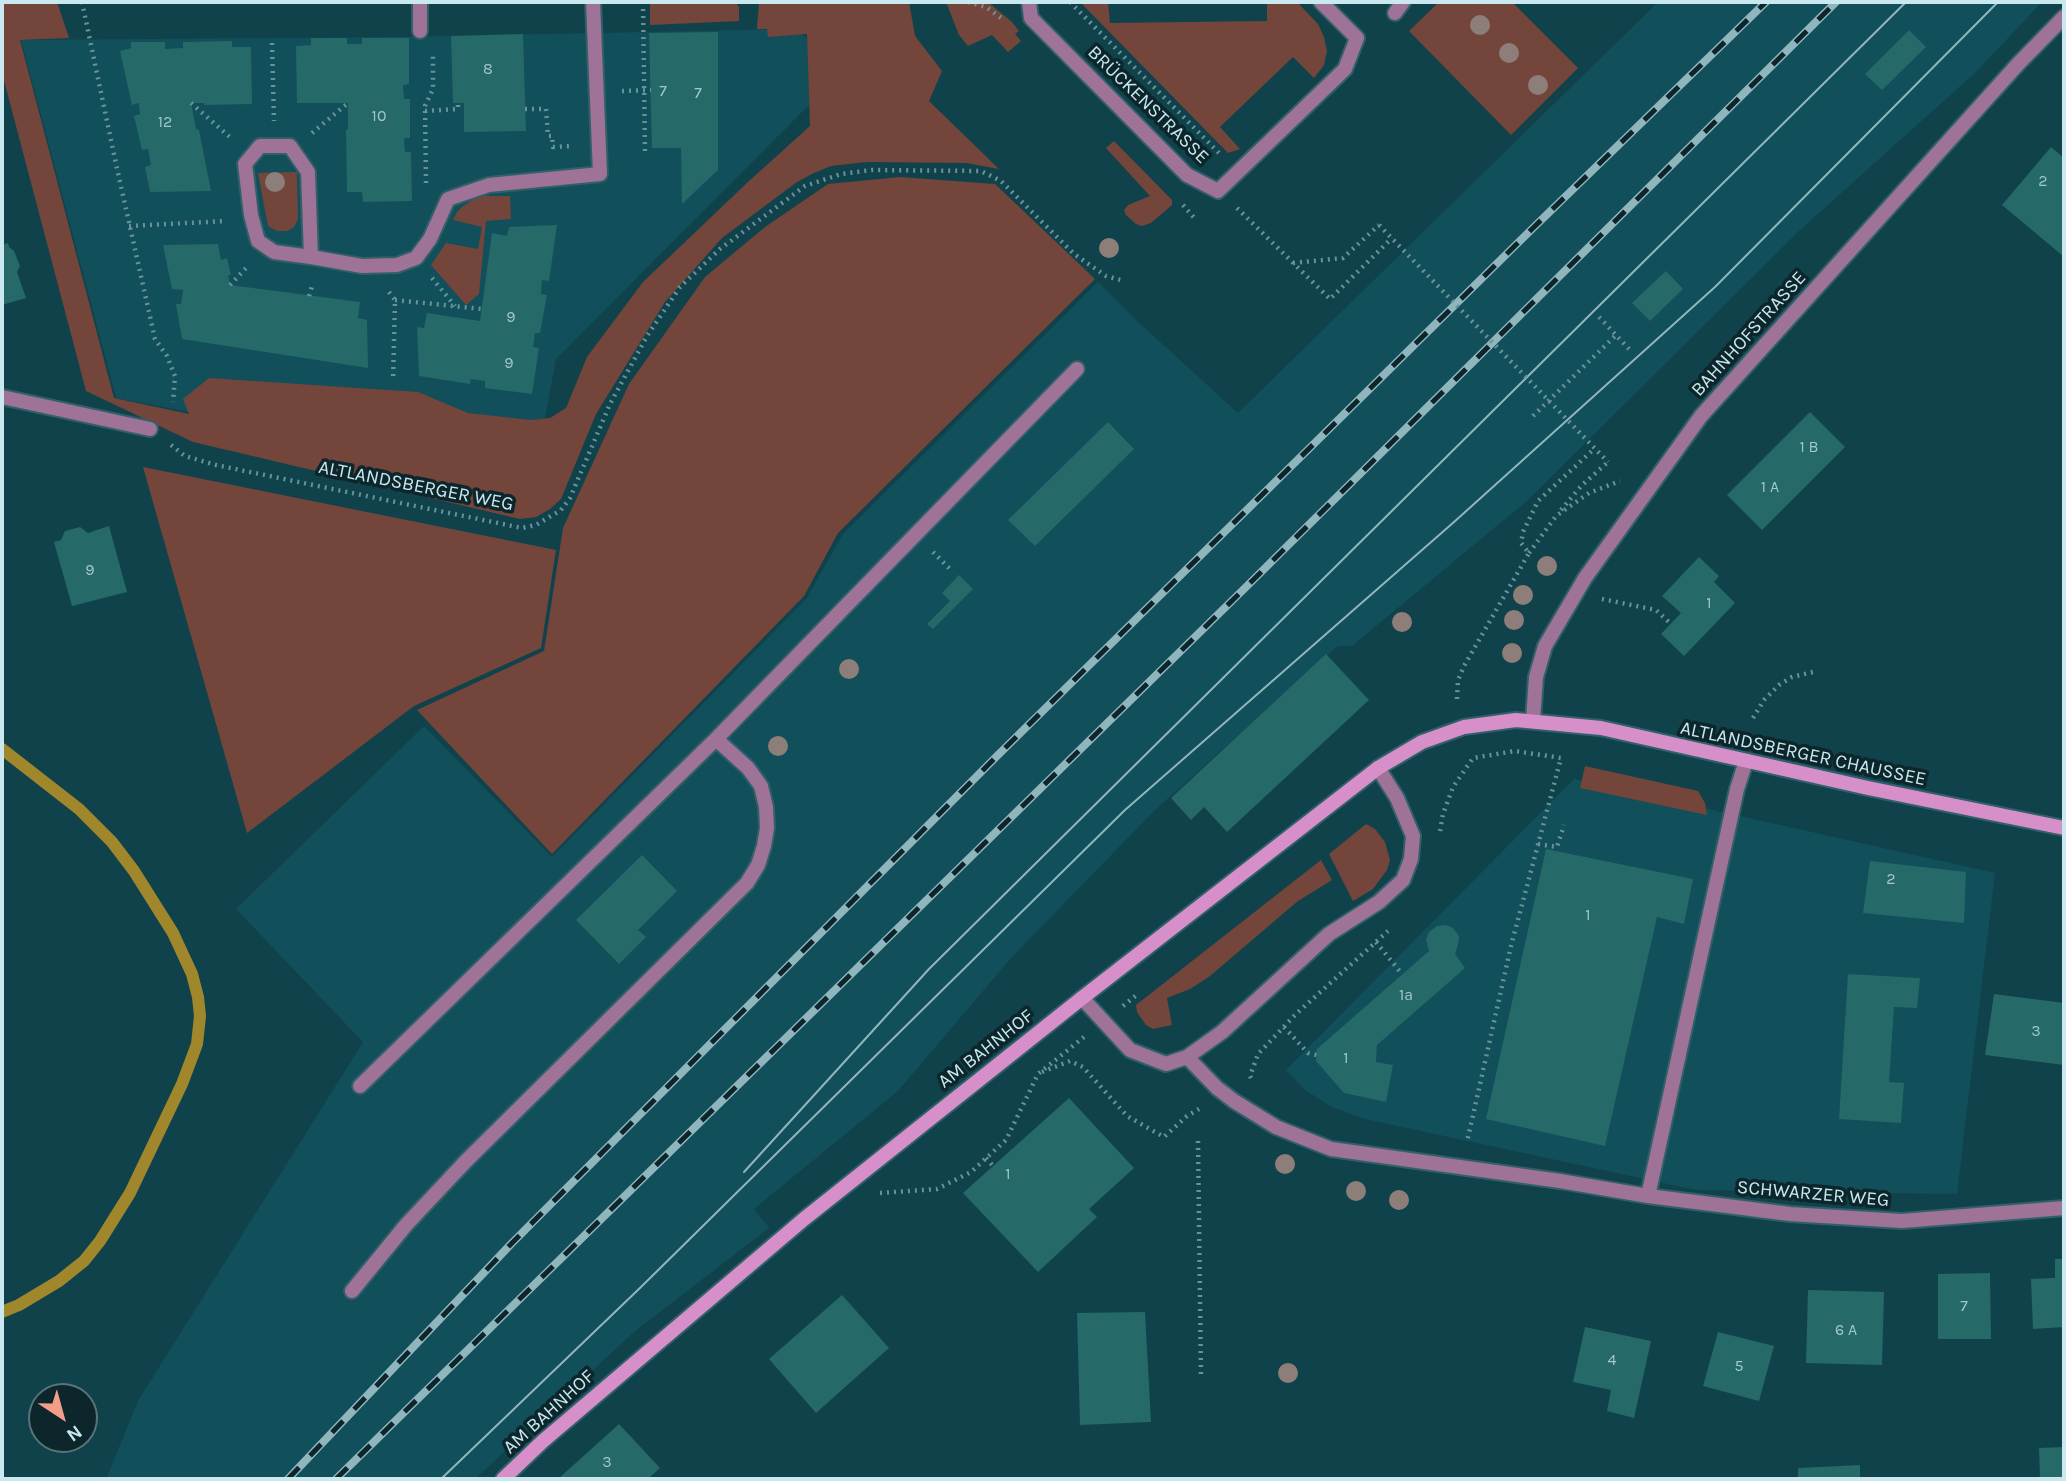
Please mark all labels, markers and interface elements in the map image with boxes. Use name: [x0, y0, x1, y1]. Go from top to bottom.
street label: BRÜCKENSTRASSE: [1083, 41, 1213, 169]
house number: 8: [483, 59, 493, 79]
house number: 7: [659, 81, 667, 101]
house number: 7: [694, 83, 702, 103]
house number: 10: [372, 106, 386, 126]
house number: 12: [158, 112, 172, 132]
house number: 2: [2038, 171, 2048, 191]
street label: BAHNHOFSTRASSE: [1687, 267, 1811, 401]
house number: 9: [506, 307, 516, 327]
house number: 9: [504, 353, 514, 373]
house number: 1 B: [1799, 437, 1819, 457]
street label: ALTLANDSBERGER WEG: [316, 456, 516, 516]
house number: 1 A: [1761, 477, 1779, 497]
house number: 9: [85, 560, 95, 580]
house number: 1: [1706, 593, 1712, 613]
street label: ALTLANDSBERGER CHAUSSEE: [1678, 717, 1928, 791]
house number: 2: [1886, 869, 1896, 889]
house number: 1: [1585, 905, 1591, 925]
house number: 1a: [1399, 985, 1413, 1005]
street label: AM BAHNHOF: [934, 1005, 1038, 1093]
house number: 3: [2031, 1021, 2041, 1041]
house number: 1: [1343, 1048, 1349, 1068]
house number: 1: [1005, 1164, 1011, 1184]
street label: SCHWARZER WEG: [1736, 1176, 1890, 1212]
house number: 7: [1960, 1296, 1968, 1316]
house number: 6 A: [1835, 1320, 1857, 1340]
house number: 4: [1608, 1350, 1616, 1370]
house number: 5: [1734, 1356, 1744, 1376]
street label: AM BAHNHOF: [499, 1365, 599, 1459]
north arrow: [28, 1383, 98, 1453]
text: N: [62, 1420, 86, 1446]
house number: 3: [602, 1452, 612, 1472]

